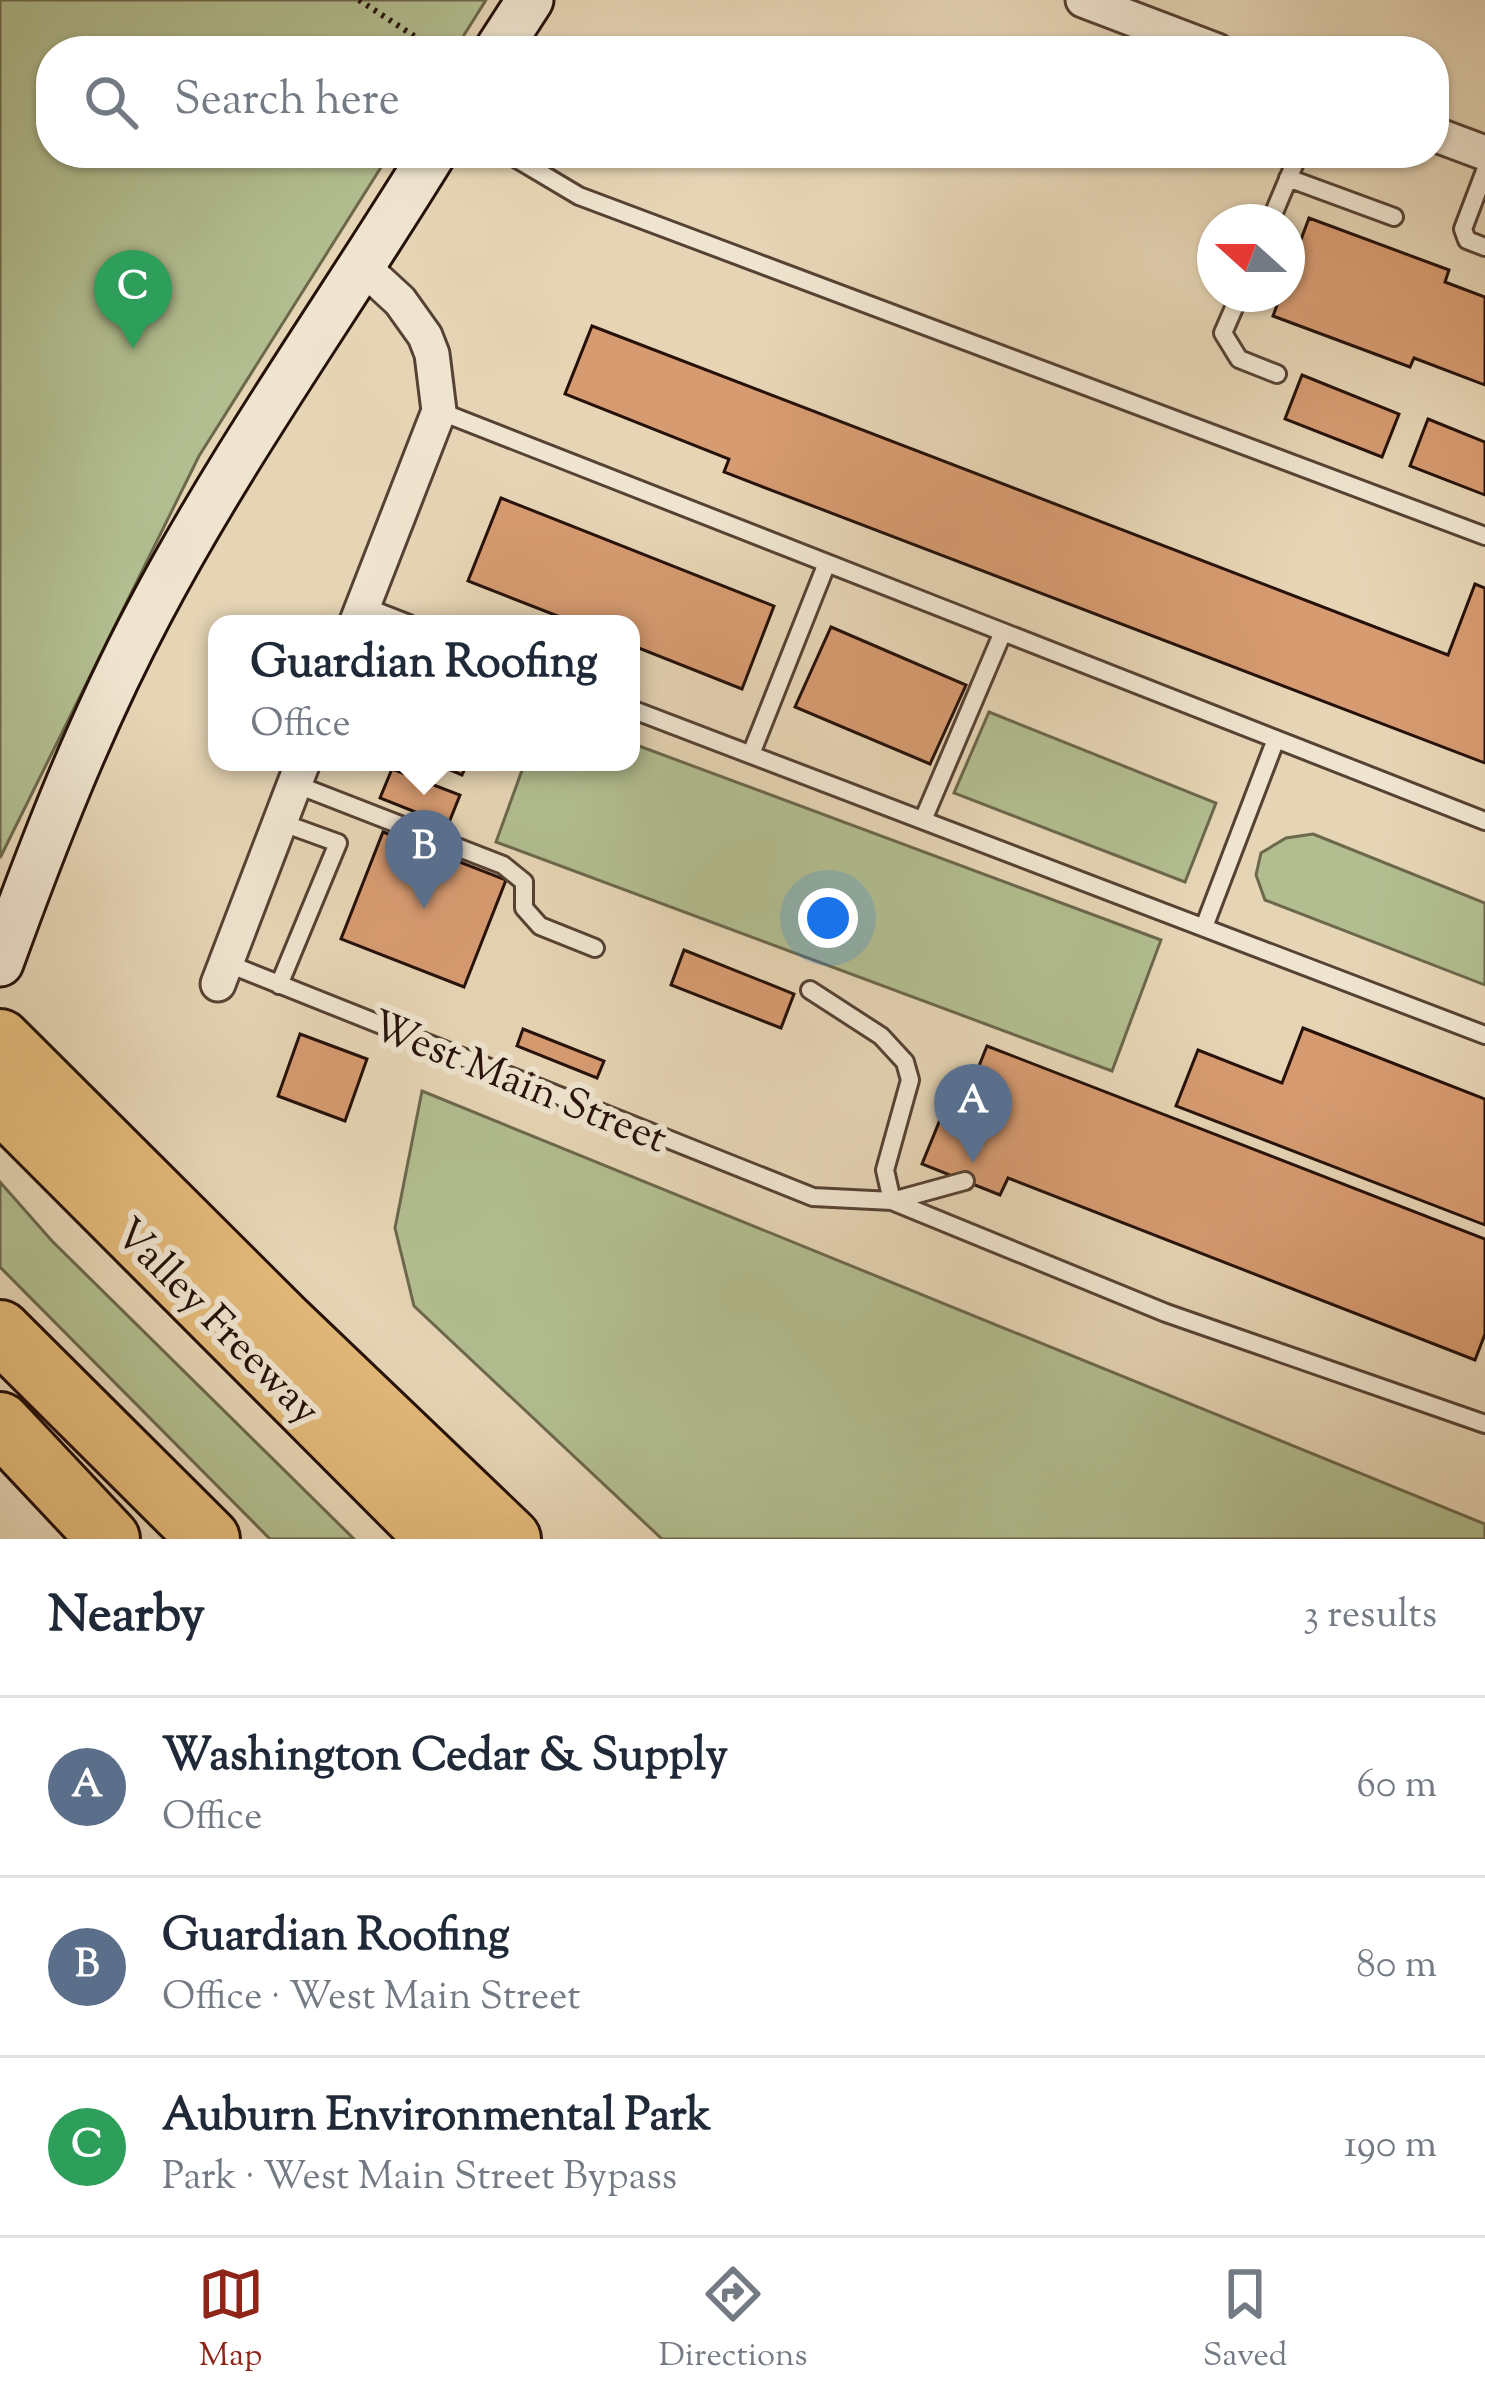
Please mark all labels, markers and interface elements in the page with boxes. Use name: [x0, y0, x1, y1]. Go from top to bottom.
search box: [36, 36, 1449, 168]
icon: search: [78, 69, 144, 135]
text: Search here: [174, 70, 400, 135]
north arrow: [1197, 204, 1305, 312]
pin: C: [94, 250, 172, 349]
popup: [208, 615, 640, 771]
text: Guardian Roofing: [250, 633, 598, 698]
text: Office: [250, 698, 351, 754]
pin: B: [385, 810, 463, 909]
your location: [798, 888, 858, 948]
street label: West Main Street: [361, 998, 675, 1171]
pin: A: [934, 1064, 1012, 1163]
street label: Valley Freeway: [99, 1207, 332, 1440]
text: Nearby: [48, 1581, 205, 1654]
text: 3 results: [1303, 1589, 1437, 1645]
text: Washington Cedar & Supply: [162, 1726, 728, 1791]
text: A: [71, 1759, 103, 1815]
text: 60 m: [1356, 1759, 1437, 1815]
text: Office: [162, 1791, 262, 1847]
text: Guardian Roofing: [162, 1906, 510, 1971]
text: B: [75, 1939, 99, 1995]
text: 80 m: [1356, 1939, 1437, 1995]
text: Office · West Main Street: [162, 1971, 580, 2027]
text: Auburn Environmental Park: [162, 2086, 711, 2151]
text: C: [71, 2119, 103, 2175]
text: 190 m: [1344, 2119, 1437, 2175]
text: Park · West Main Street Bypass: [162, 2151, 677, 2207]
tab: Map: [198, 2261, 264, 2381]
tab: Directions: [659, 2261, 808, 2381]
tab: Saved: [1203, 2261, 1287, 2381]

